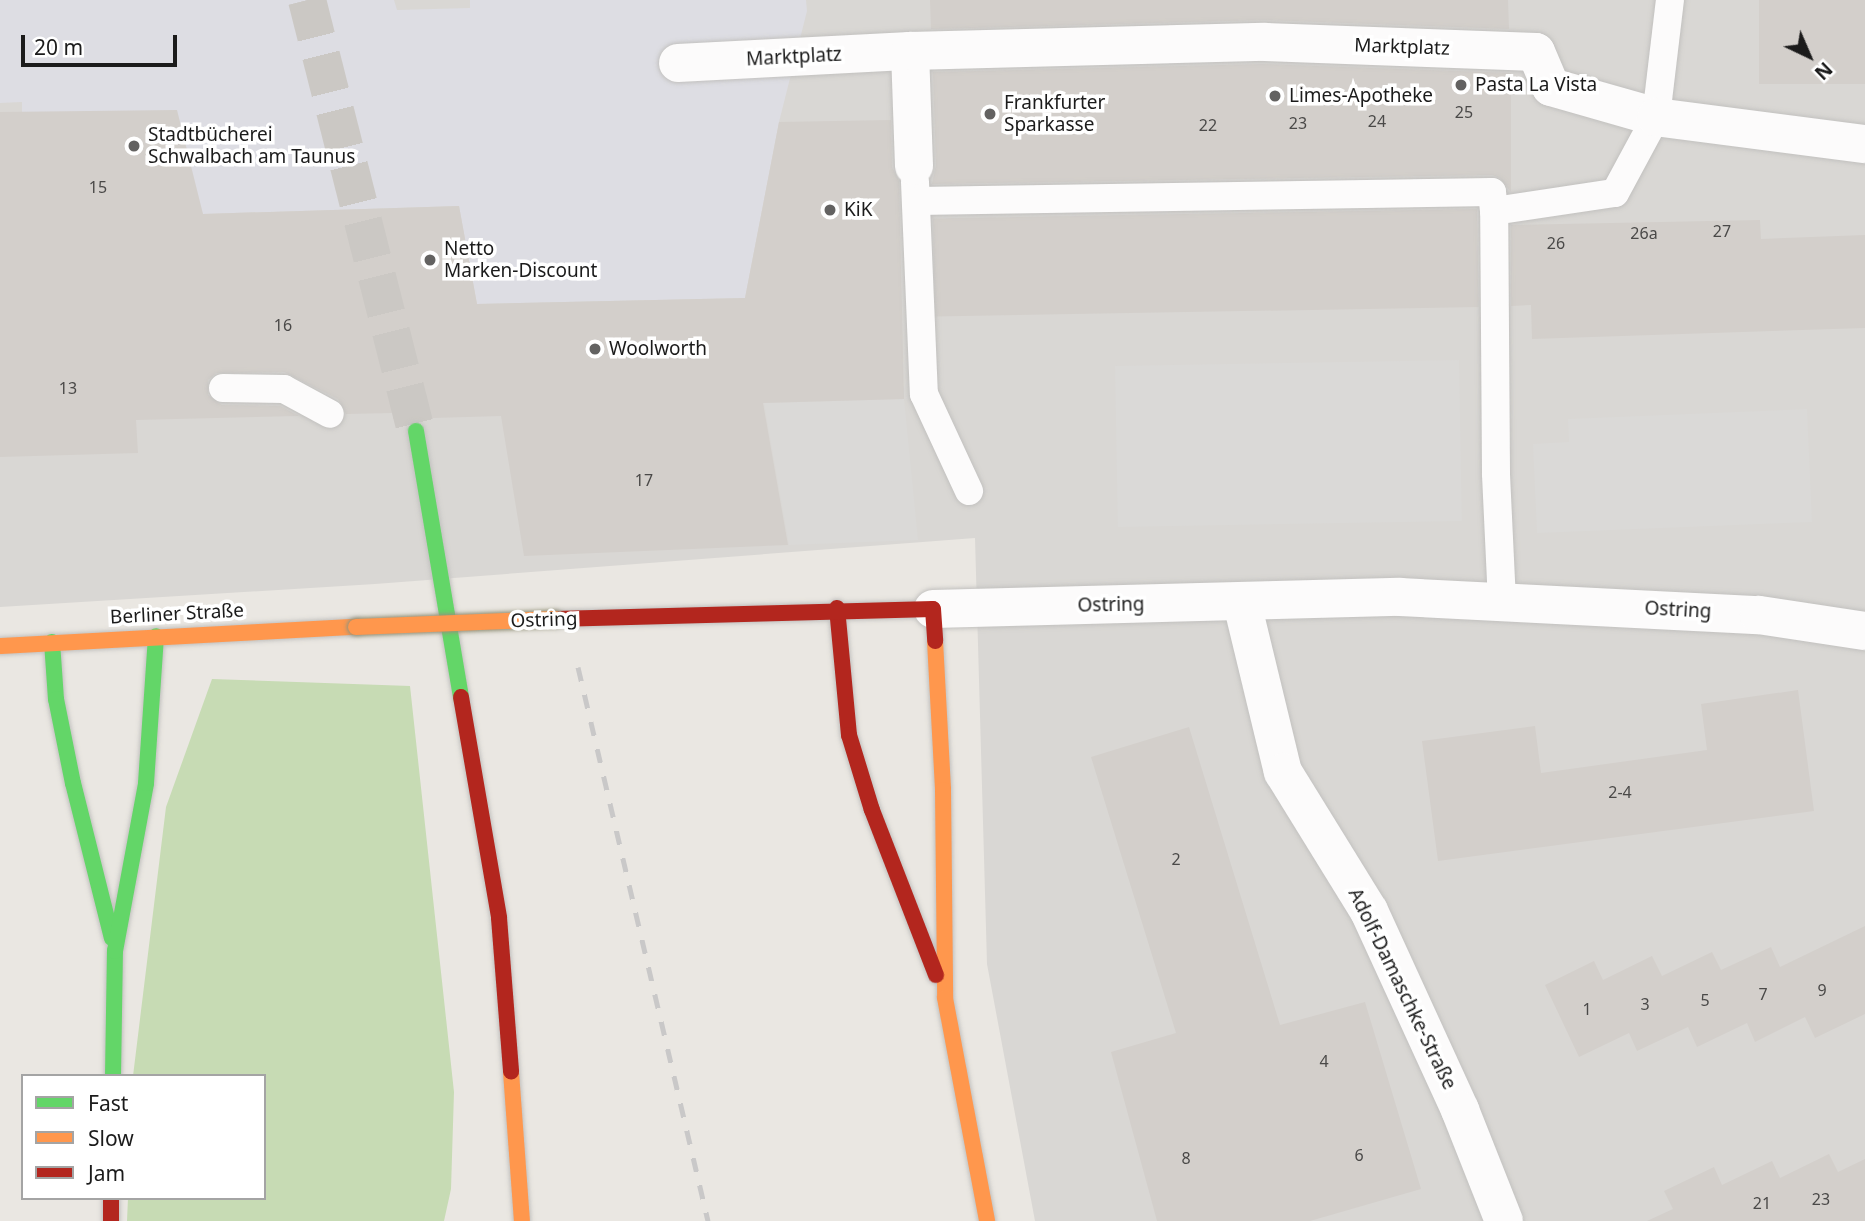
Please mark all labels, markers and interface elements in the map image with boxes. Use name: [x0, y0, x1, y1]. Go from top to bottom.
scale bar: [24, 21, 180, 65]
north arrow: [1774, 21, 1844, 91]
text: 20 m: [34, 33, 83, 61]
street label: Marktplatz: [1354, 34, 1450, 60]
street label: Marktplatz: [746, 43, 842, 71]
text: N: [1809, 56, 1838, 86]
place label: Pasta La Vista: [1475, 74, 1597, 96]
marker: Pasta La Vista: [1453, 77, 1469, 93]
place label: Limes-Apotheke: [1289, 85, 1433, 107]
marker: Limes-Apotheke: [1267, 88, 1283, 104]
place label: Frankfurter Sparkasse: [1004, 92, 1105, 136]
house number: 25: [1455, 102, 1473, 122]
marker: Frankfurter Sparkasse: [982, 106, 998, 122]
house number: 24: [1368, 111, 1386, 131]
house number: 23: [1289, 113, 1307, 133]
house number: 22: [1199, 115, 1217, 135]
place label: Stadtbücherei Schwalbach am Taunus: [148, 124, 355, 168]
marker: Stadtbücherei Schwalbach am Taunus: [126, 138, 142, 154]
house number: 15: [89, 177, 107, 197]
place label: KiK: [844, 199, 872, 221]
marker: KiK: [822, 202, 838, 218]
house number: 27: [1713, 221, 1731, 241]
house number: 26a: [1630, 223, 1658, 243]
house number: 26: [1547, 233, 1565, 253]
place label: Netto Marken-Discount: [444, 238, 597, 282]
marker: Netto Marken-Discount: [422, 252, 438, 268]
house number: 16: [274, 315, 292, 335]
place label: Woolworth: [609, 338, 707, 360]
marker: Woolworth: [587, 341, 603, 357]
house number: 13: [59, 378, 77, 398]
house number: 17: [635, 470, 653, 490]
street label: Ostring: [1077, 593, 1145, 617]
street label: Ostring: [1644, 597, 1712, 623]
street label: Berliner Straße: [109, 599, 245, 629]
street label: Ostring: [510, 607, 578, 633]
house number: 2-4: [1608, 782, 1632, 802]
house number: 2: [1171, 849, 1181, 869]
street label: Adolf-Damaschke-Straße: [1343, 885, 1461, 1093]
house number: 9: [1817, 980, 1827, 1000]
house number: 7: [1758, 984, 1768, 1004]
house number: 5: [1700, 990, 1710, 1010]
house number: 3: [1640, 994, 1650, 1014]
house number: 1: [1582, 999, 1592, 1019]
house number: 4: [1319, 1051, 1329, 1071]
legend: [21, 1074, 266, 1200]
text: Fast: [88, 1089, 128, 1117]
text: Slow: [88, 1124, 134, 1152]
house number: 6: [1354, 1145, 1364, 1165]
house number: 8: [1181, 1148, 1191, 1168]
text: Jam: [88, 1159, 125, 1187]
house number: 23: [1812, 1189, 1830, 1209]
house number: 21: [1753, 1193, 1771, 1213]

